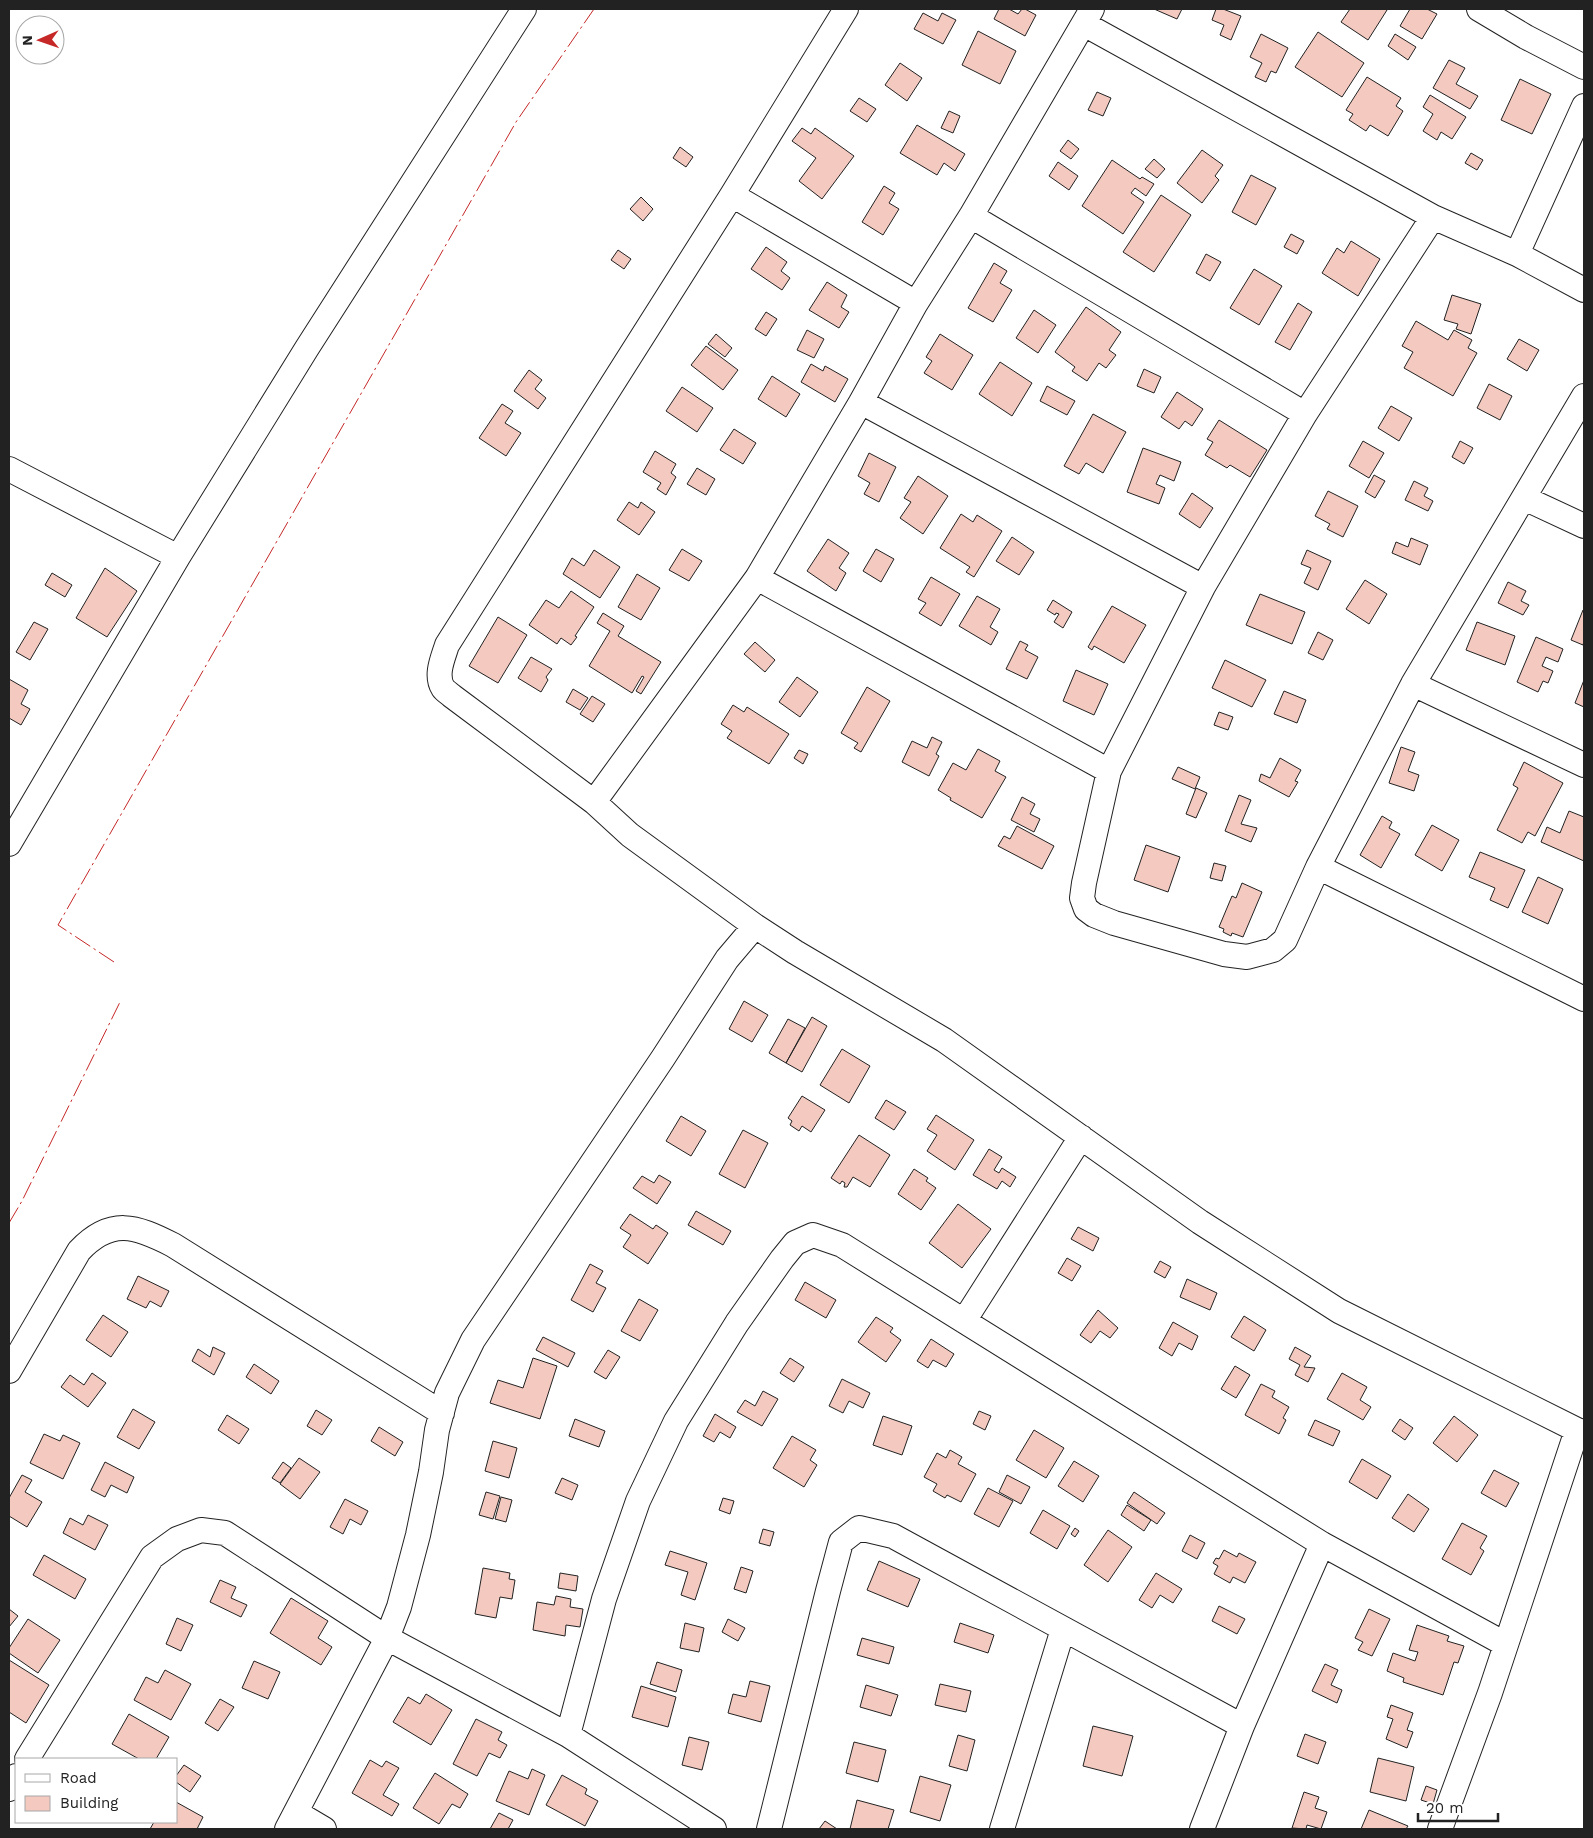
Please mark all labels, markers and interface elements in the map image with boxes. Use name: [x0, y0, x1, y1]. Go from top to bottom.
north arrow: [15, 15, 65, 65]
text: N: [19, 35, 35, 46]
legend: [15, 1758, 178, 1823]
text: Road: [60, 1769, 97, 1787]
scale bar: [1418, 1790, 1498, 1822]
text: Building: [60, 1794, 118, 1812]
text: 20 m: [1426, 1799, 1464, 1817]

